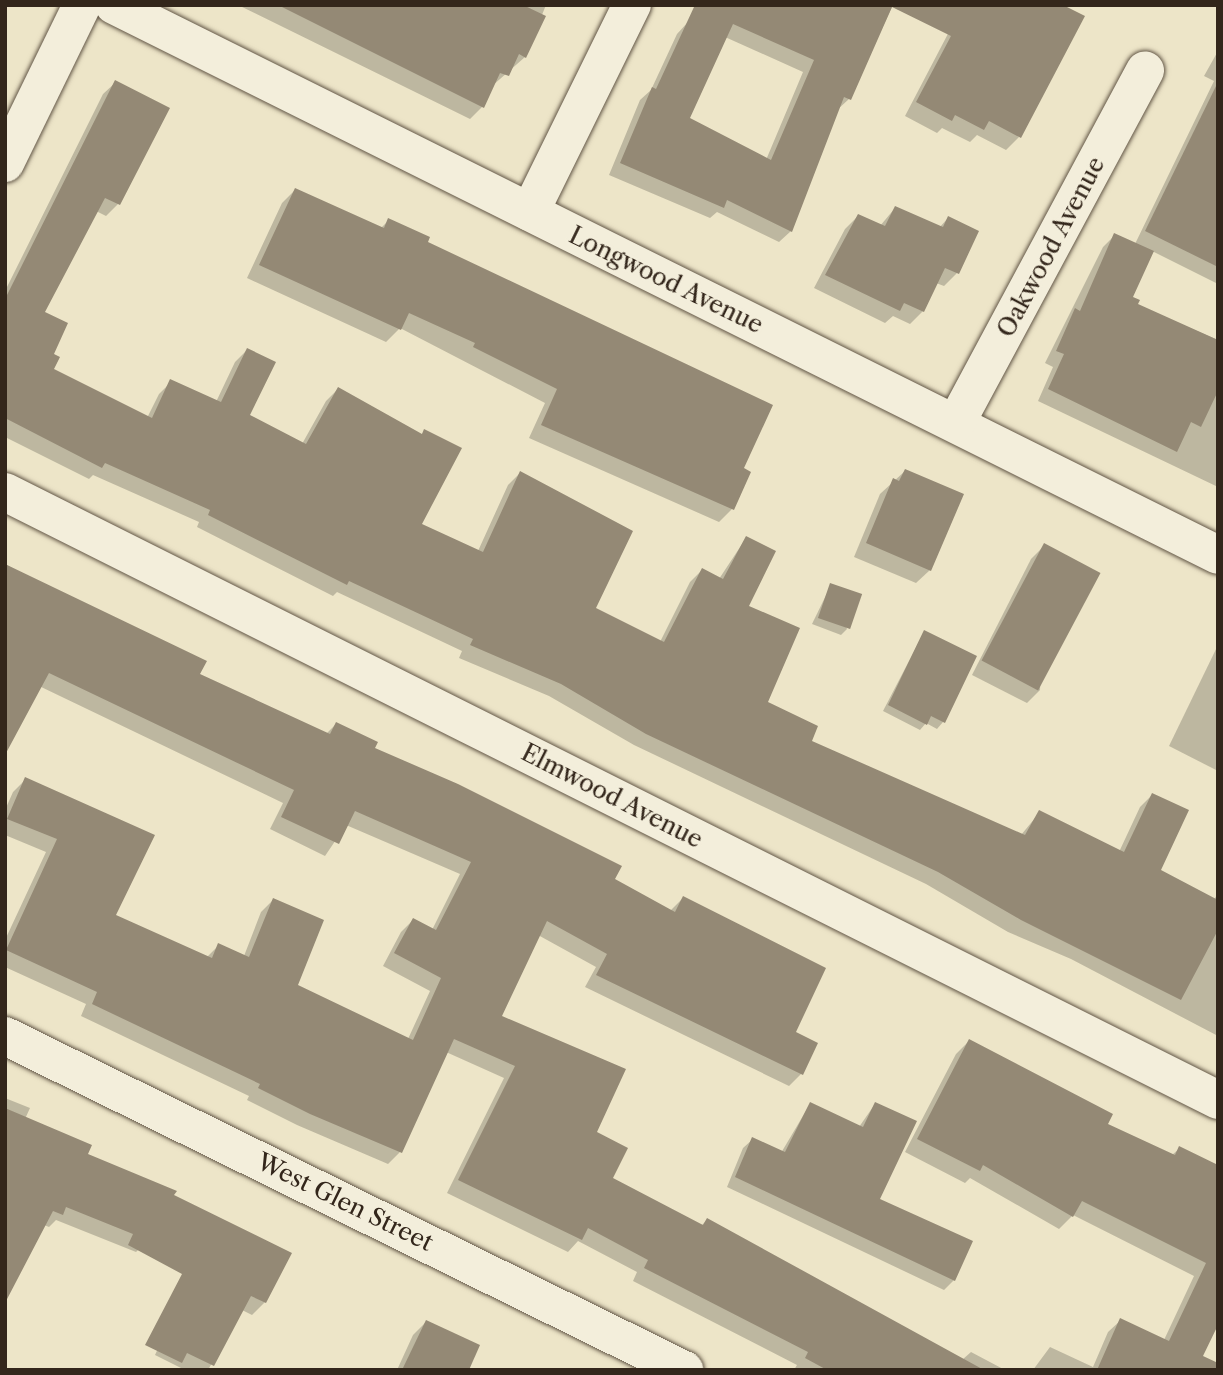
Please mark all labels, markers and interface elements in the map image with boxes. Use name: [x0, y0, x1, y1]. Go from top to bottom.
street label: Oakwood Avenue: [991, 152, 1111, 342]
street label: Longwood Avenue: [564, 220, 768, 340]
street label: Elmwood Avenue: [516, 738, 708, 854]
street label: West Glen Street: [252, 1147, 438, 1257]

